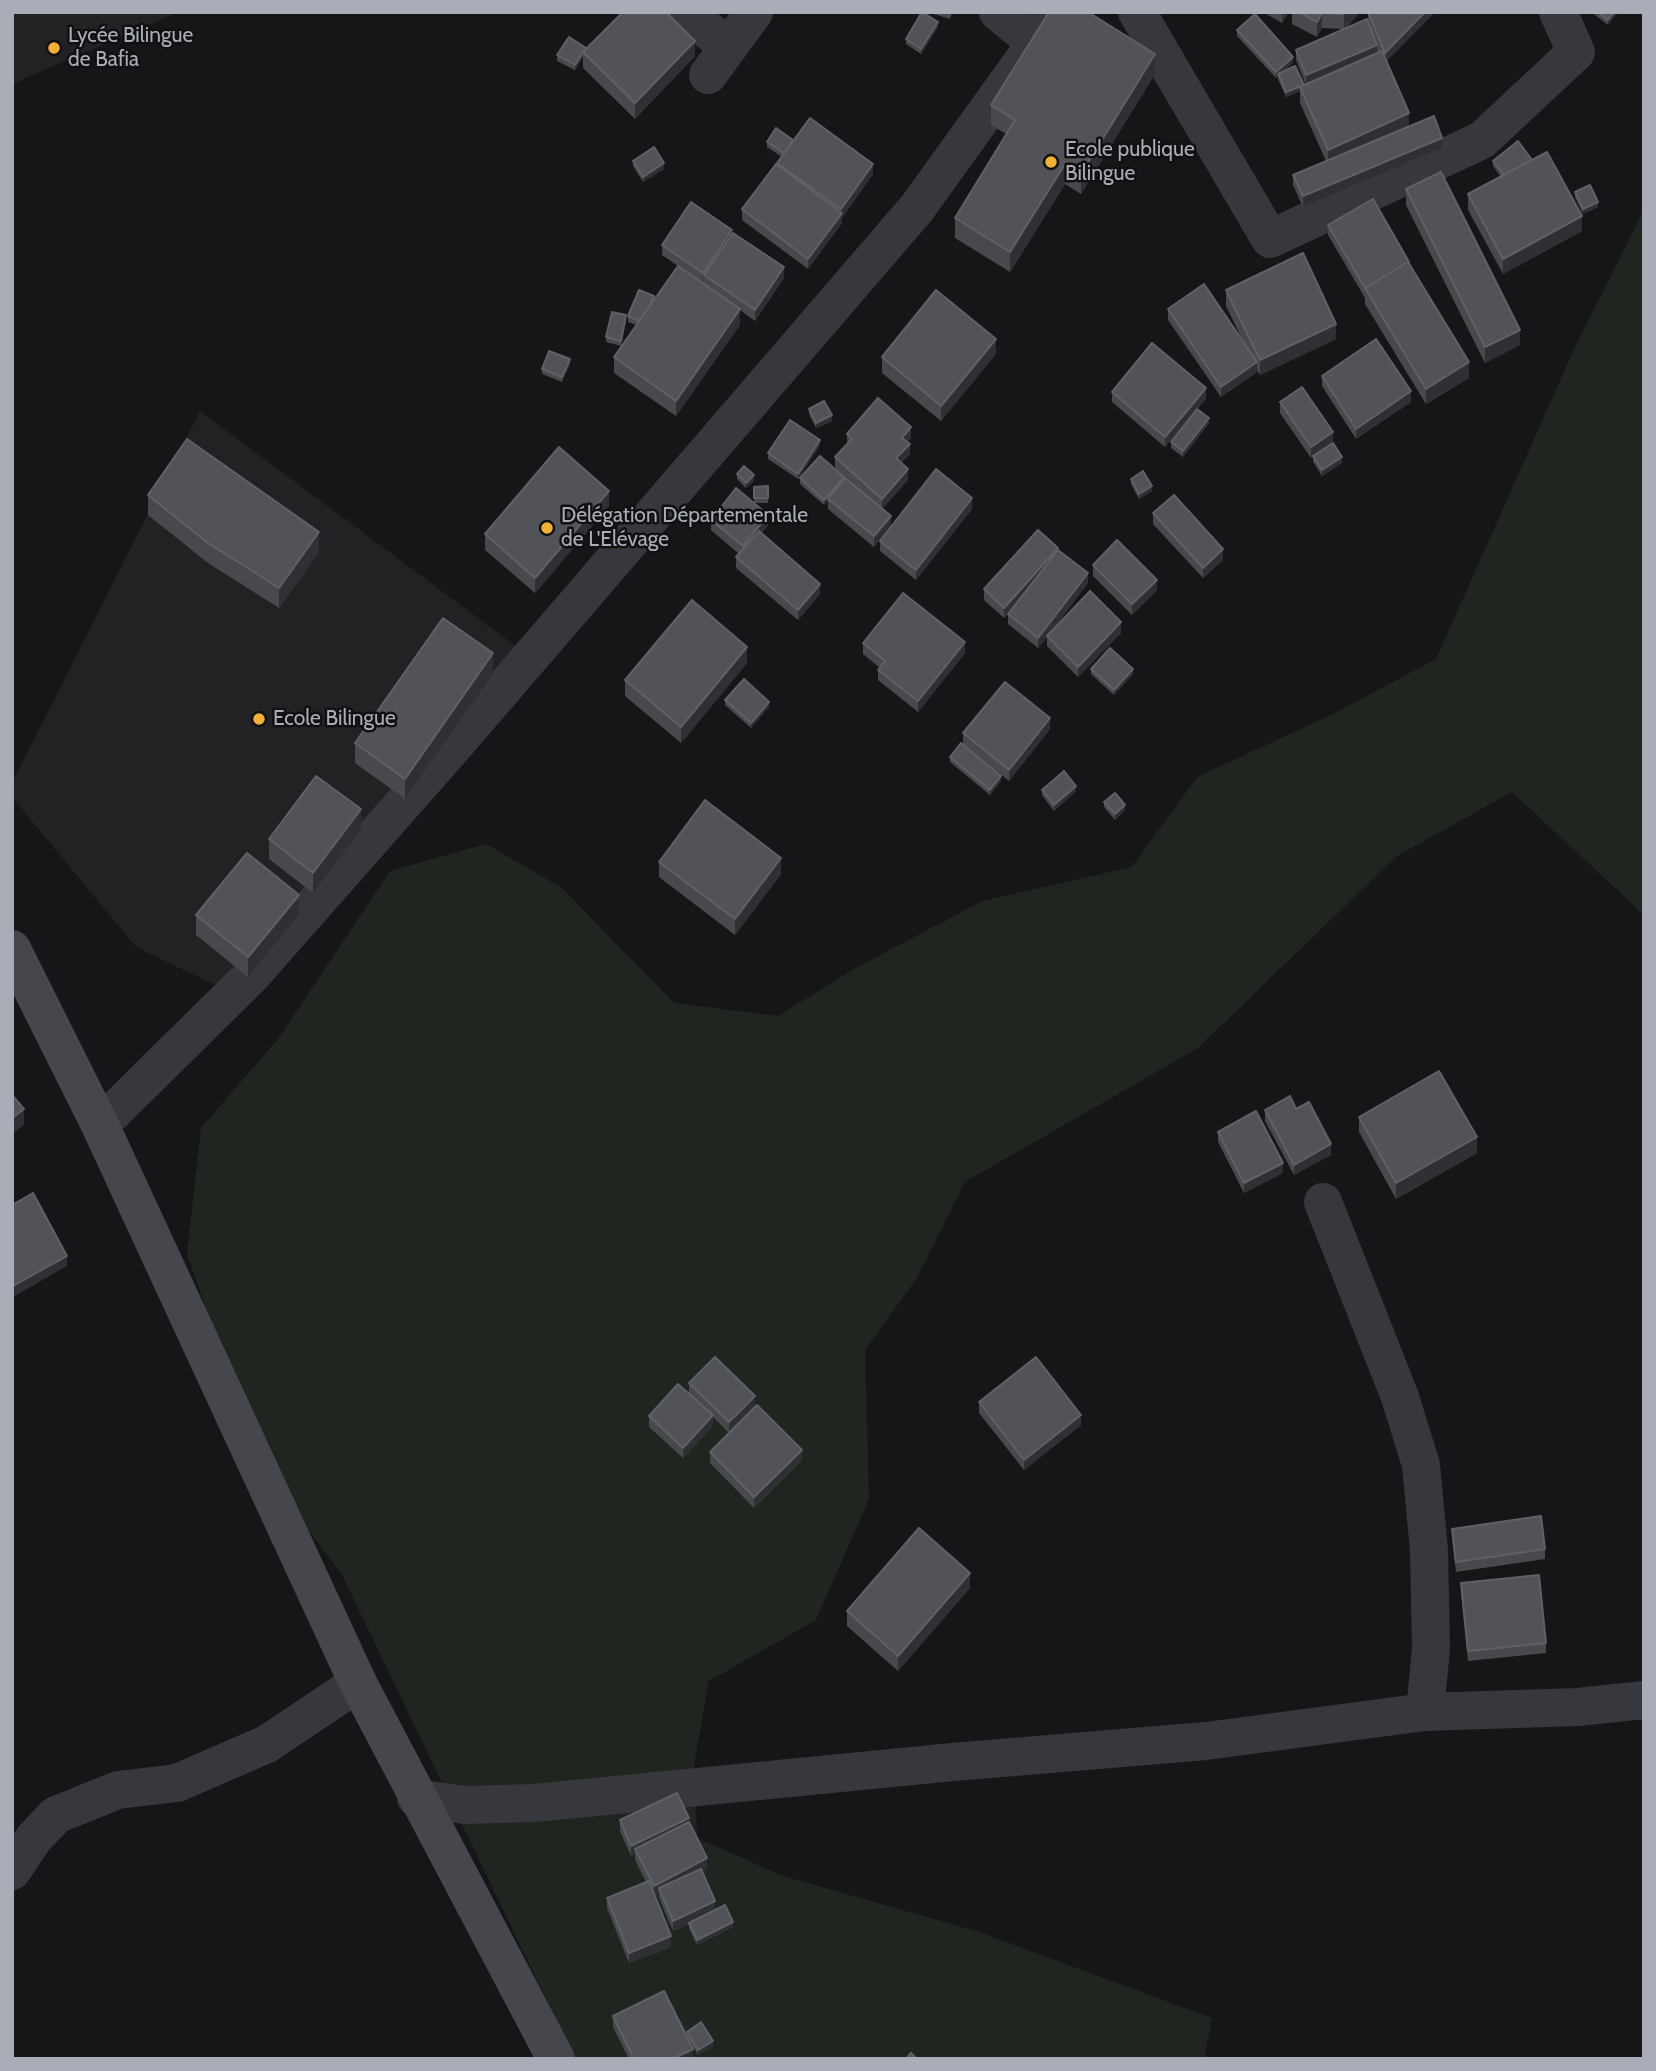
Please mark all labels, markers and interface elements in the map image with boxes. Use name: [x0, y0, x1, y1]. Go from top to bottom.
place label: Lycée Bilingue de Bafia: [68, 23, 193, 73]
marker: Lycée Bilingue de Bafia: [46, 40, 62, 56]
place label: Ecole publique Bilingue: [1065, 137, 1195, 187]
marker: Ecole publique Bilingue: [1043, 154, 1059, 170]
place label: Délégation Départementale de L'Elévage: [561, 503, 808, 553]
marker: Délégation Départementale de L'Elévage: [539, 520, 555, 536]
place label: Ecole Bilingue: [273, 706, 396, 732]
marker: Ecole Bilingue: [251, 711, 267, 727]

